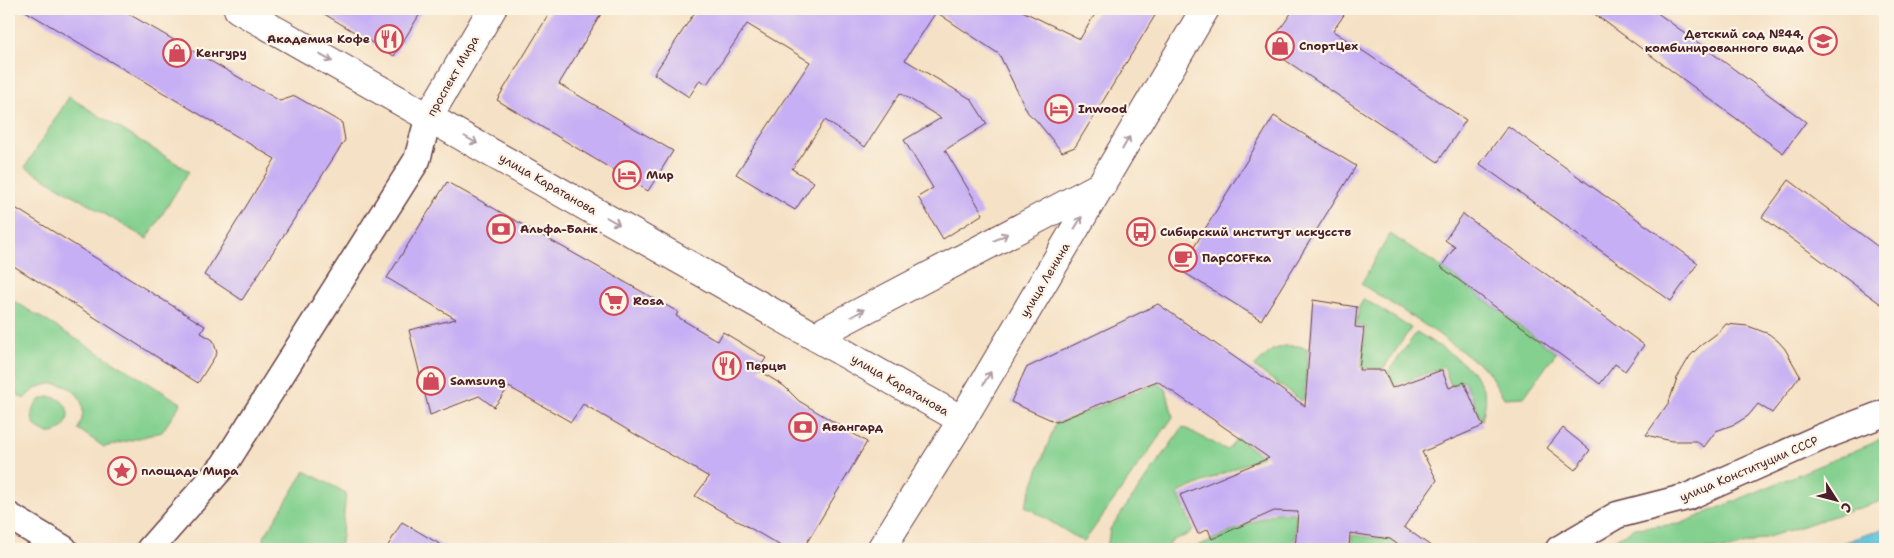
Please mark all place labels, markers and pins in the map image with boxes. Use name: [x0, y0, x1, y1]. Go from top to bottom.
restaurant icon: Академия Кофе: [374, 24, 404, 54]
place label: Детский сад №44, комбинированного вида: [1645, 26, 1805, 56]
school or university icon: Детский сад №44, комбинированного вида: [1808, 26, 1838, 56]
place label: Академия Кофе: [267, 31, 370, 47]
shop icon: СпортЦех: [1265, 31, 1295, 61]
shop icon: Кенгуру: [162, 38, 192, 68]
place label: СпортЦех: [1299, 38, 1358, 54]
place label: Кенгуру: [196, 45, 247, 61]
hotel icon: Inwood: [1044, 94, 1074, 124]
place label: Inwood: [1078, 101, 1127, 117]
hotel icon: Мир: [612, 160, 642, 190]
place label: Мир: [646, 167, 674, 183]
bank icon: Альфа-Банк: [486, 214, 516, 244]
bus stop icon: Сибирский институт искусств: [1126, 217, 1156, 247]
place label: Альфа-Банк: [520, 221, 598, 237]
place label: Сибирский институт искусств: [1160, 224, 1351, 240]
cafe icon: ПарCOFFка: [1168, 243, 1198, 273]
place label: ПарCOFFка: [1202, 250, 1272, 266]
supermarket icon: Rosa: [599, 286, 629, 316]
place label: Rosa: [633, 293, 665, 309]
restaurant icon: Перцы: [712, 351, 742, 381]
place label: Перцы: [746, 358, 787, 374]
shop icon: Samsung: [416, 366, 446, 396]
place label: Samsung: [450, 373, 506, 389]
bank icon: Авангард: [788, 412, 818, 442]
place label: Авангард: [822, 419, 884, 435]
place icon: площадь Мира: [107, 456, 137, 486]
place label: площадь Мира: [141, 463, 239, 479]

